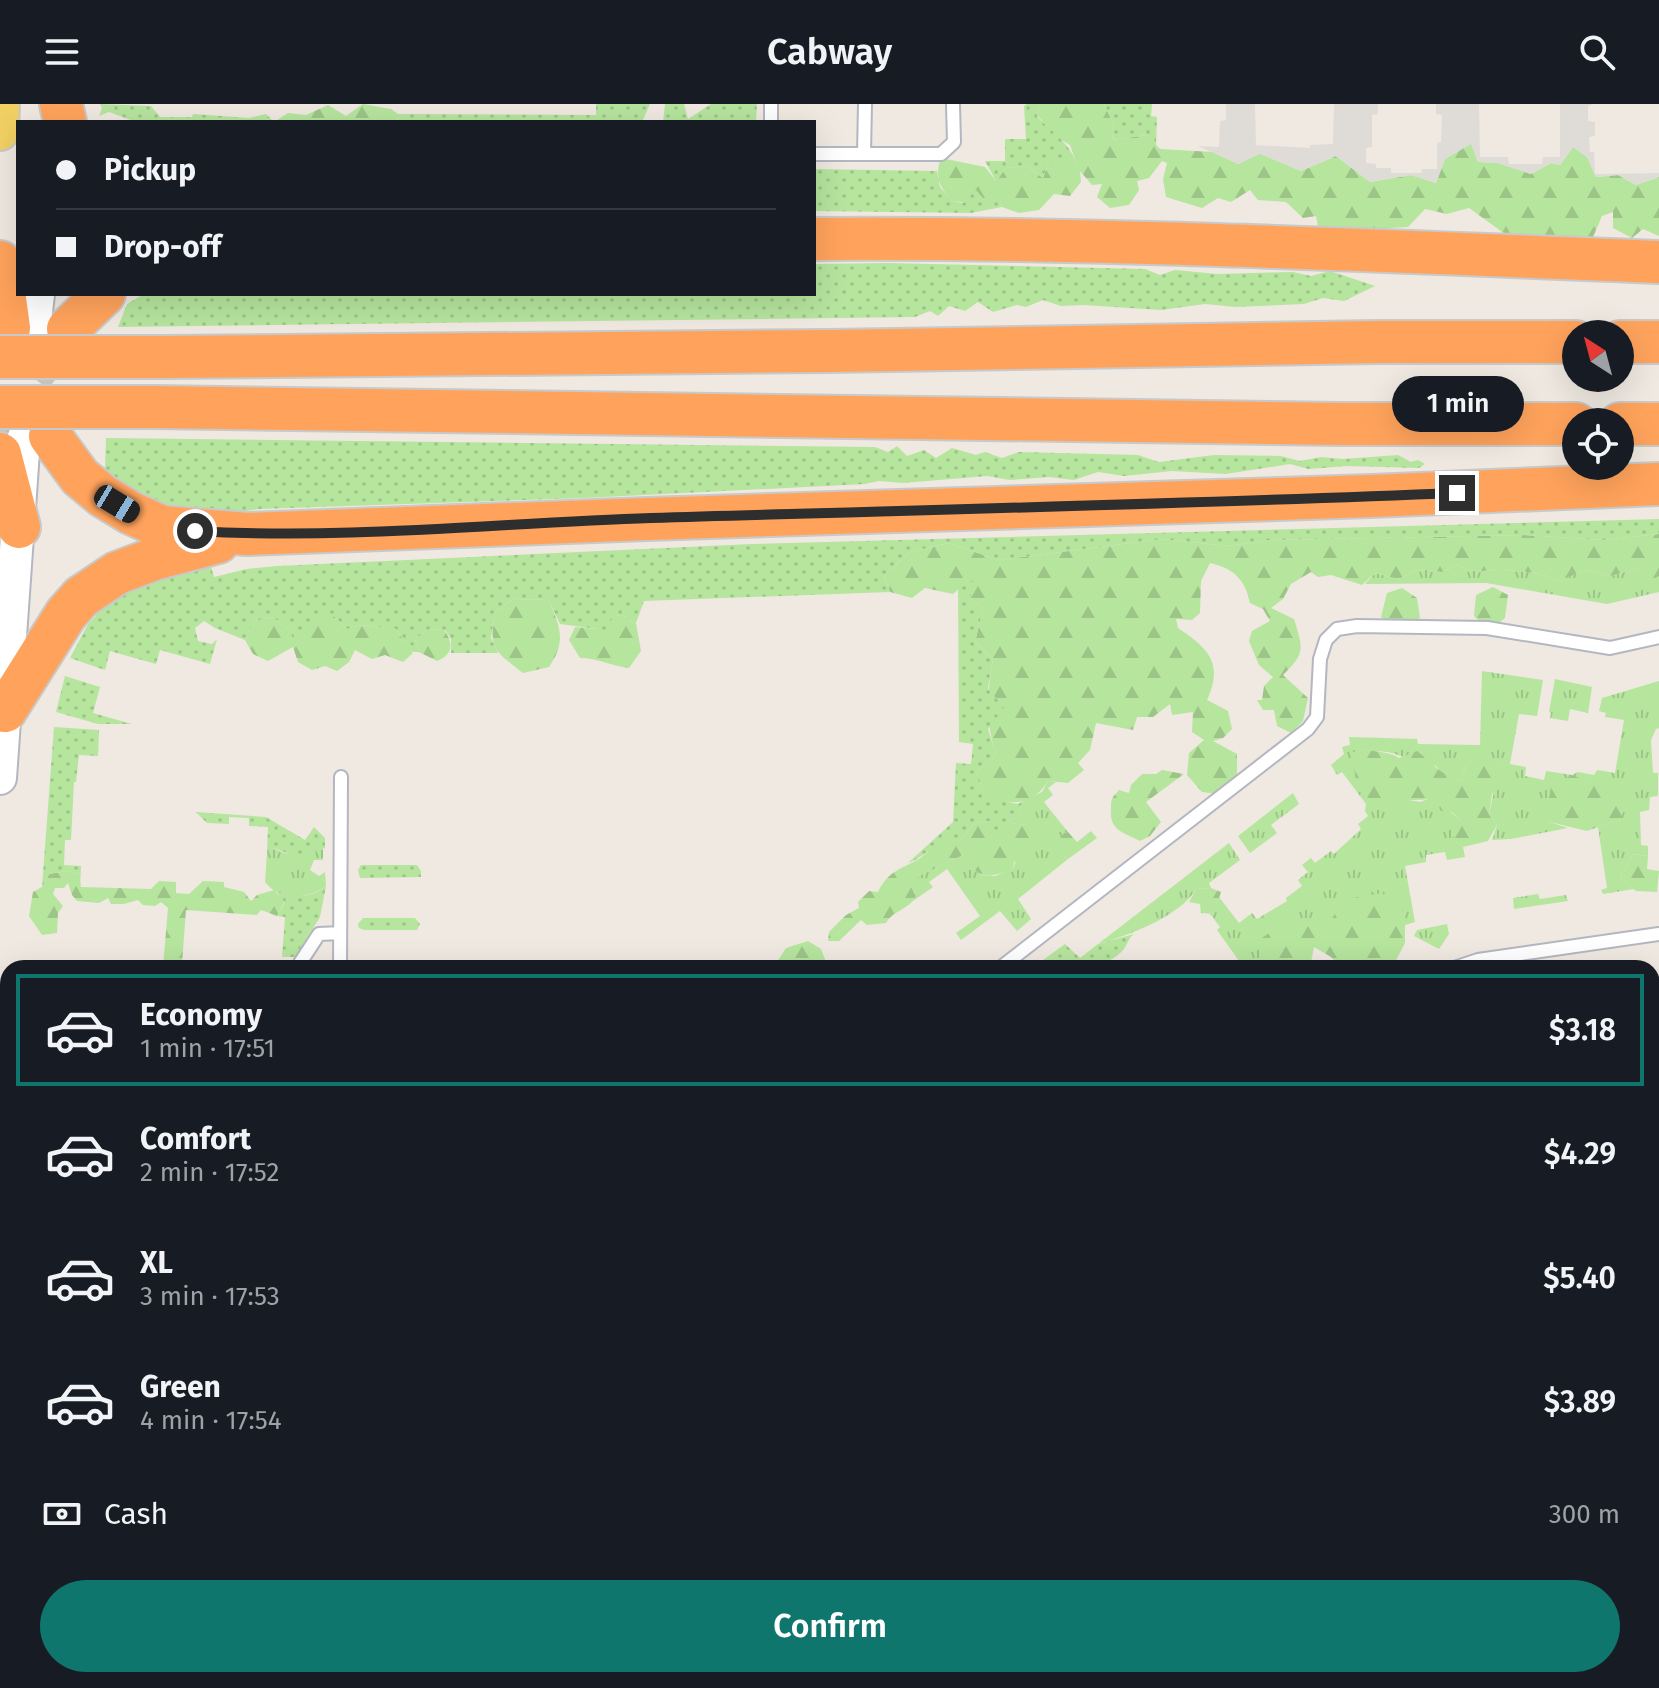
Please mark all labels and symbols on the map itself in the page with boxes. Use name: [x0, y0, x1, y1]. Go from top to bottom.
north arrow: [1562, 320, 1634, 392]
callout: 1 min: [1391, 377, 1523, 433]
route end: [1439, 475, 1475, 511]
car: [90, 481, 144, 527]
route start: [177, 513, 213, 549]

